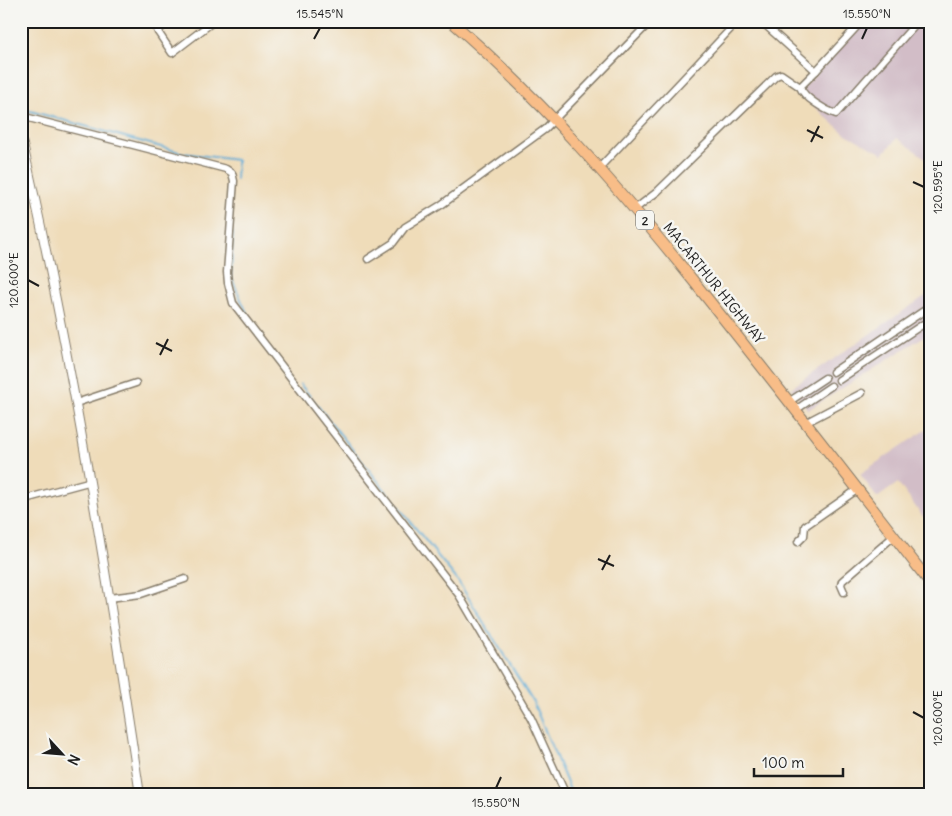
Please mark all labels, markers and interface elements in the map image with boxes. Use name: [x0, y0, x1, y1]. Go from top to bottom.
text: 15.545°N: [296, 6, 344, 21]
text: 15.550°N: [843, 6, 891, 21]
text: 120.595°E: [930, 160, 945, 214]
road number: 2: [636, 210, 654, 230]
street label: MACARTHUR HIGHWAY: [660, 219, 769, 348]
text: 120.600°E: [6, 252, 21, 308]
text: 120.600°E: [930, 690, 945, 746]
north arrow: [38, 728, 88, 778]
scale bar: [754, 746, 843, 778]
text: N: [63, 751, 84, 768]
text: 100 m: [762, 753, 804, 772]
text: 15.550°N: [472, 795, 520, 810]

